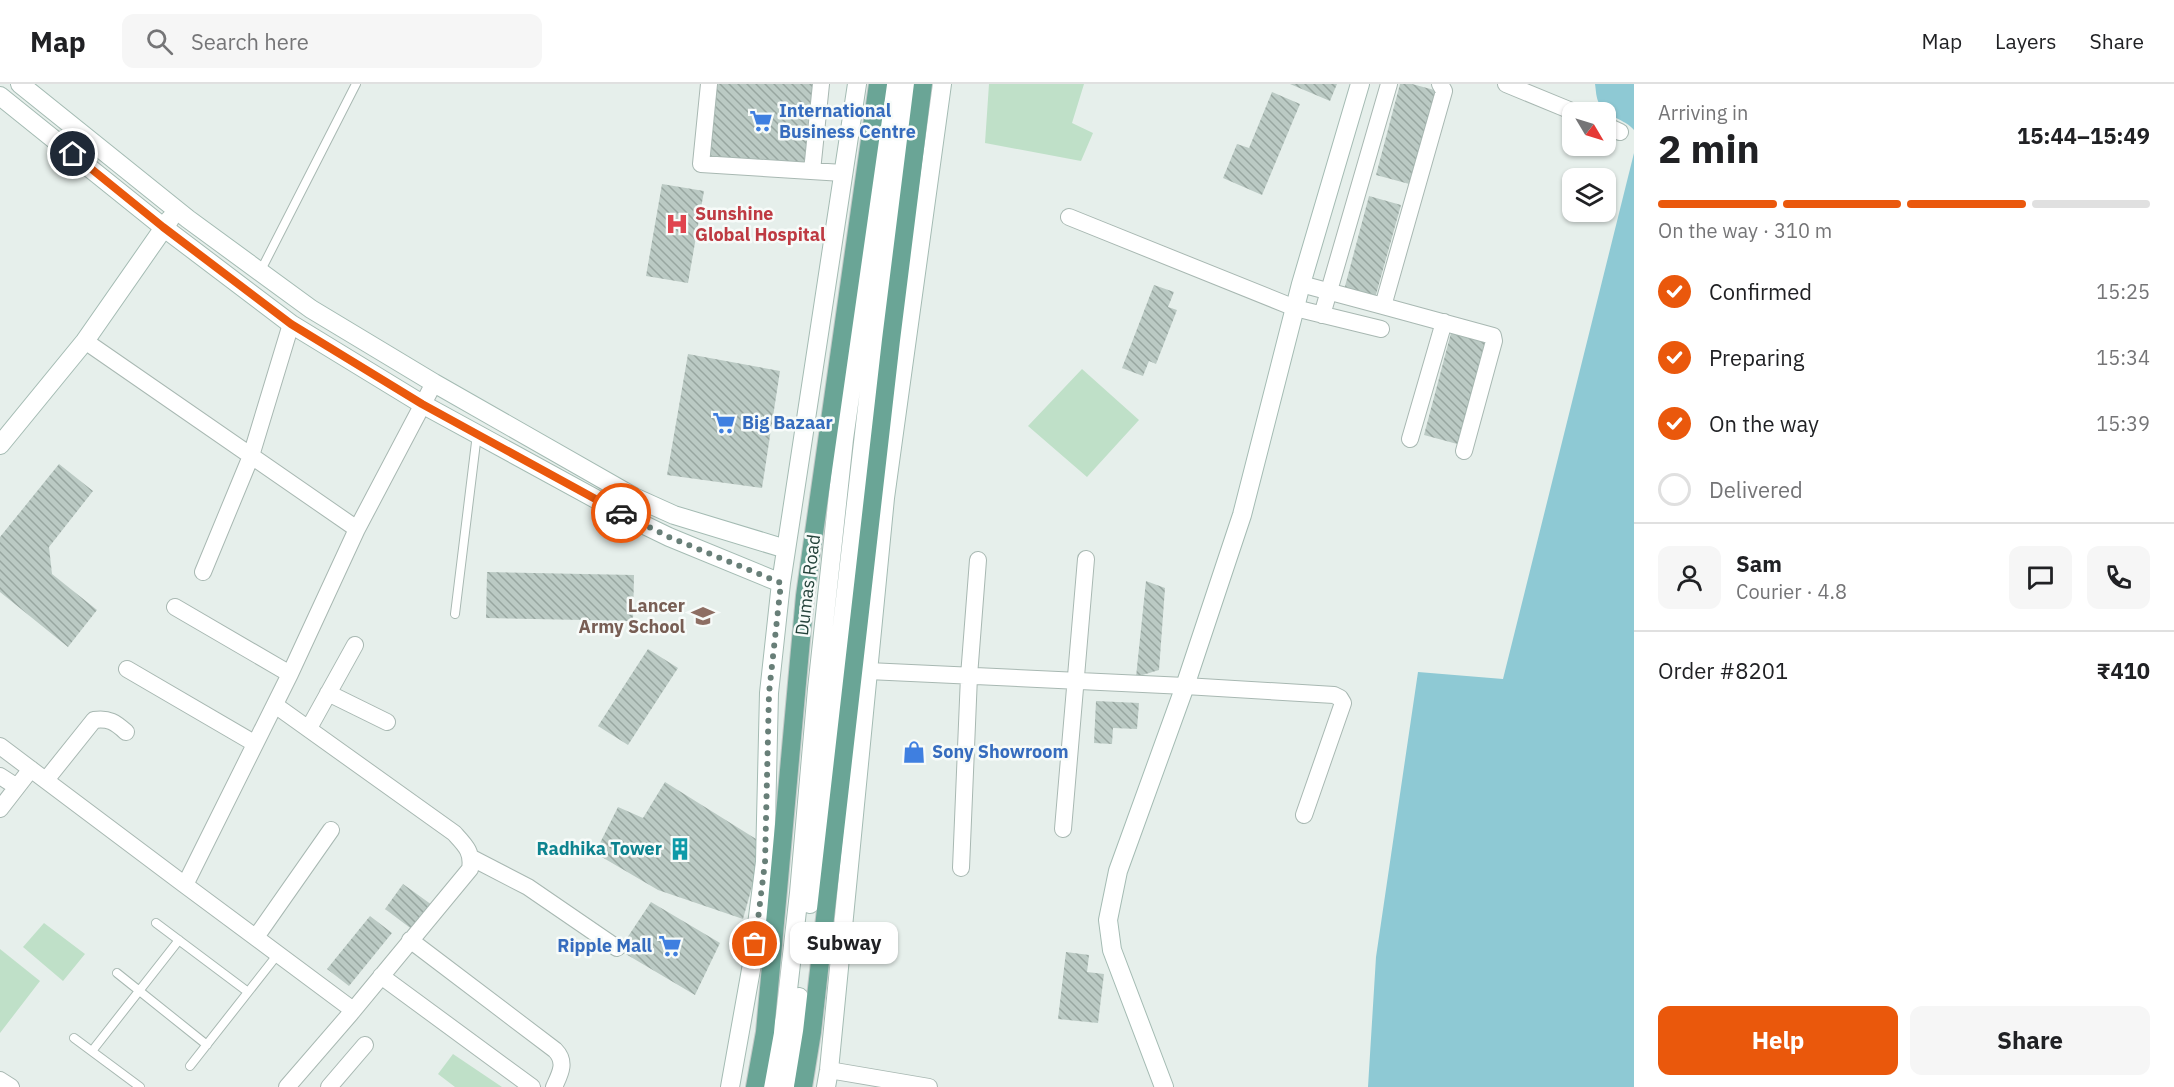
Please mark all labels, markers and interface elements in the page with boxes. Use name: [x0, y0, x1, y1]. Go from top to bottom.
search box: [122, 14, 542, 68]
text: Map: [30, 23, 86, 60]
icon: search: [143, 25, 176, 58]
text: Search here: [191, 27, 309, 56]
text: Map: [1922, 27, 1962, 55]
text: Layers: [1995, 27, 2057, 55]
text: Share: [2090, 27, 2144, 55]
place label: International Business Centre: [779, 99, 916, 143]
text: Arriving in: [1658, 99, 1748, 126]
north arrow: [1562, 102, 1616, 156]
map controls: [1562, 102, 1616, 222]
supermarket icon: International Business Centre: [748, 108, 774, 134]
text: 15:44–15:49: [2017, 121, 2150, 150]
text: 2 min: [1658, 123, 1760, 174]
pin: [47, 128, 98, 179]
icon: home: [56, 137, 89, 170]
button: layers: [1562, 168, 1616, 222]
place label: Sunshine Global Hospital: [695, 202, 826, 246]
hospital icon: Sunshine Global Hospital: [664, 211, 690, 237]
text: On the way · 310 m: [1658, 217, 1832, 244]
icon: check: [1658, 275, 1691, 308]
text: Confirmed: [1709, 277, 1812, 306]
text: 15:25: [2096, 278, 2150, 305]
icon: check: [1658, 341, 1691, 374]
text: Preparing: [1709, 343, 1804, 372]
text: 15:34: [2096, 344, 2150, 371]
icon: check: [1658, 407, 1691, 440]
text: On the way: [1709, 409, 1819, 438]
supermarket icon: Big Bazaar: [711, 410, 737, 436]
text: 15:39: [2096, 410, 2150, 437]
place label: Big Bazaar: [742, 411, 833, 434]
text: Delivered: [1709, 475, 1803, 504]
courier: [591, 483, 651, 543]
icon: car: [605, 497, 638, 530]
street label: Dumas Road: [790, 533, 825, 637]
button: person: [1658, 546, 1721, 609]
button: chat: [2009, 546, 2072, 609]
button: phone: [2087, 546, 2150, 609]
text: Sam: [1736, 549, 1782, 578]
text: Courier · 4.8: [1736, 578, 1847, 605]
place label: Lancer Army School: [579, 594, 686, 638]
school or university icon: Lancer Army School: [690, 603, 716, 629]
text: Order #8201: [1658, 656, 1788, 685]
text: ₹410: [2097, 656, 2150, 685]
shop icon: Sony Showroom: [901, 739, 927, 765]
place label: Sony Showroom: [932, 740, 1068, 763]
building icon: Radhika Tower: [667, 836, 693, 862]
place label: Radhika Tower: [536, 837, 662, 860]
pin: [729, 918, 780, 969]
callout: Subway: [791, 923, 899, 965]
icon: bag: [738, 927, 771, 960]
text: Subway: [807, 929, 881, 956]
supermarket icon: Ripple Mall: [657, 933, 683, 959]
place label: Ripple Mall: [557, 934, 653, 957]
button: Help: [1658, 1006, 1898, 1075]
button: Share: [1910, 1006, 2150, 1075]

